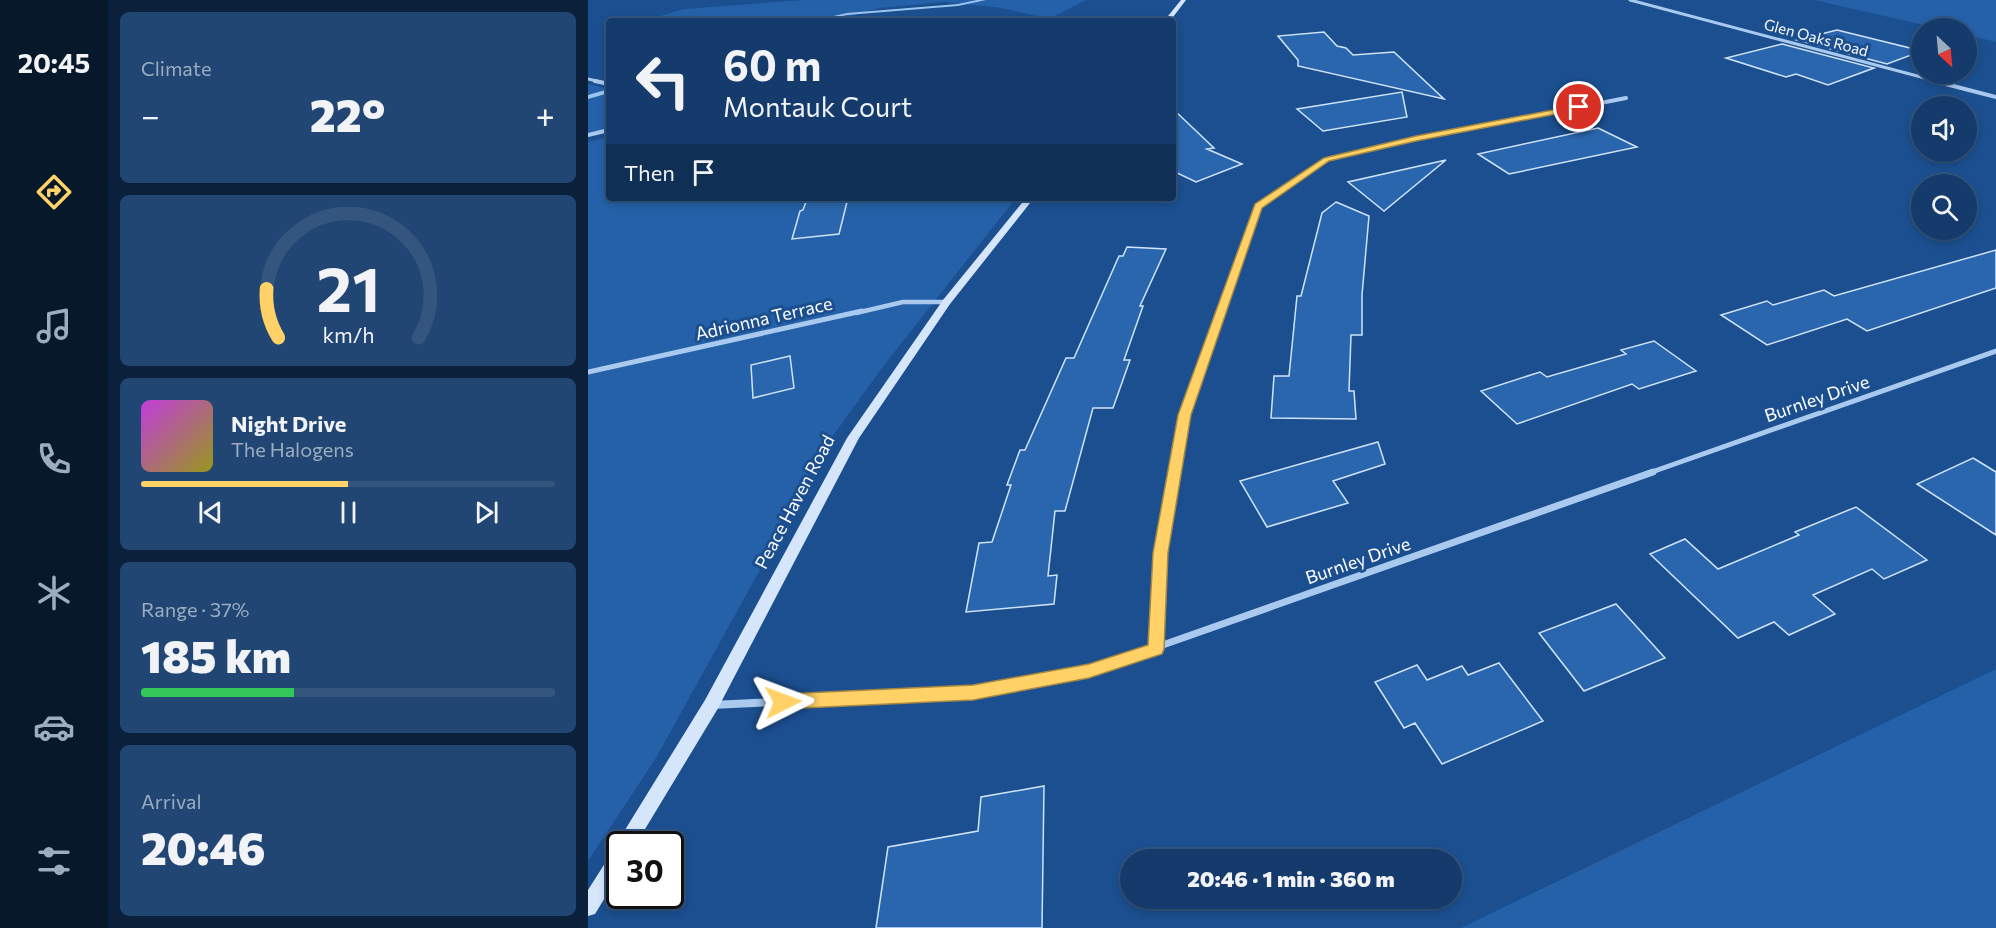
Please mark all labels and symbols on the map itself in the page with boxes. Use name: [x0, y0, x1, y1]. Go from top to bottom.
street label: Glen Oaks Road: [1762, 14, 1870, 60]
north arrow: [1911, 18, 1977, 84]
pin: [1553, 81, 1604, 132]
street label: Adrionna Terrace: [693, 292, 835, 345]
street label: Burnley Drive: [1761, 370, 1872, 426]
street label: Peace Haven Road: [750, 431, 839, 572]
street label: Burnley Drive: [1302, 532, 1413, 588]
position arrow: [751, 670, 815, 734]
speed limit sign: 30: [606, 831, 684, 909]

